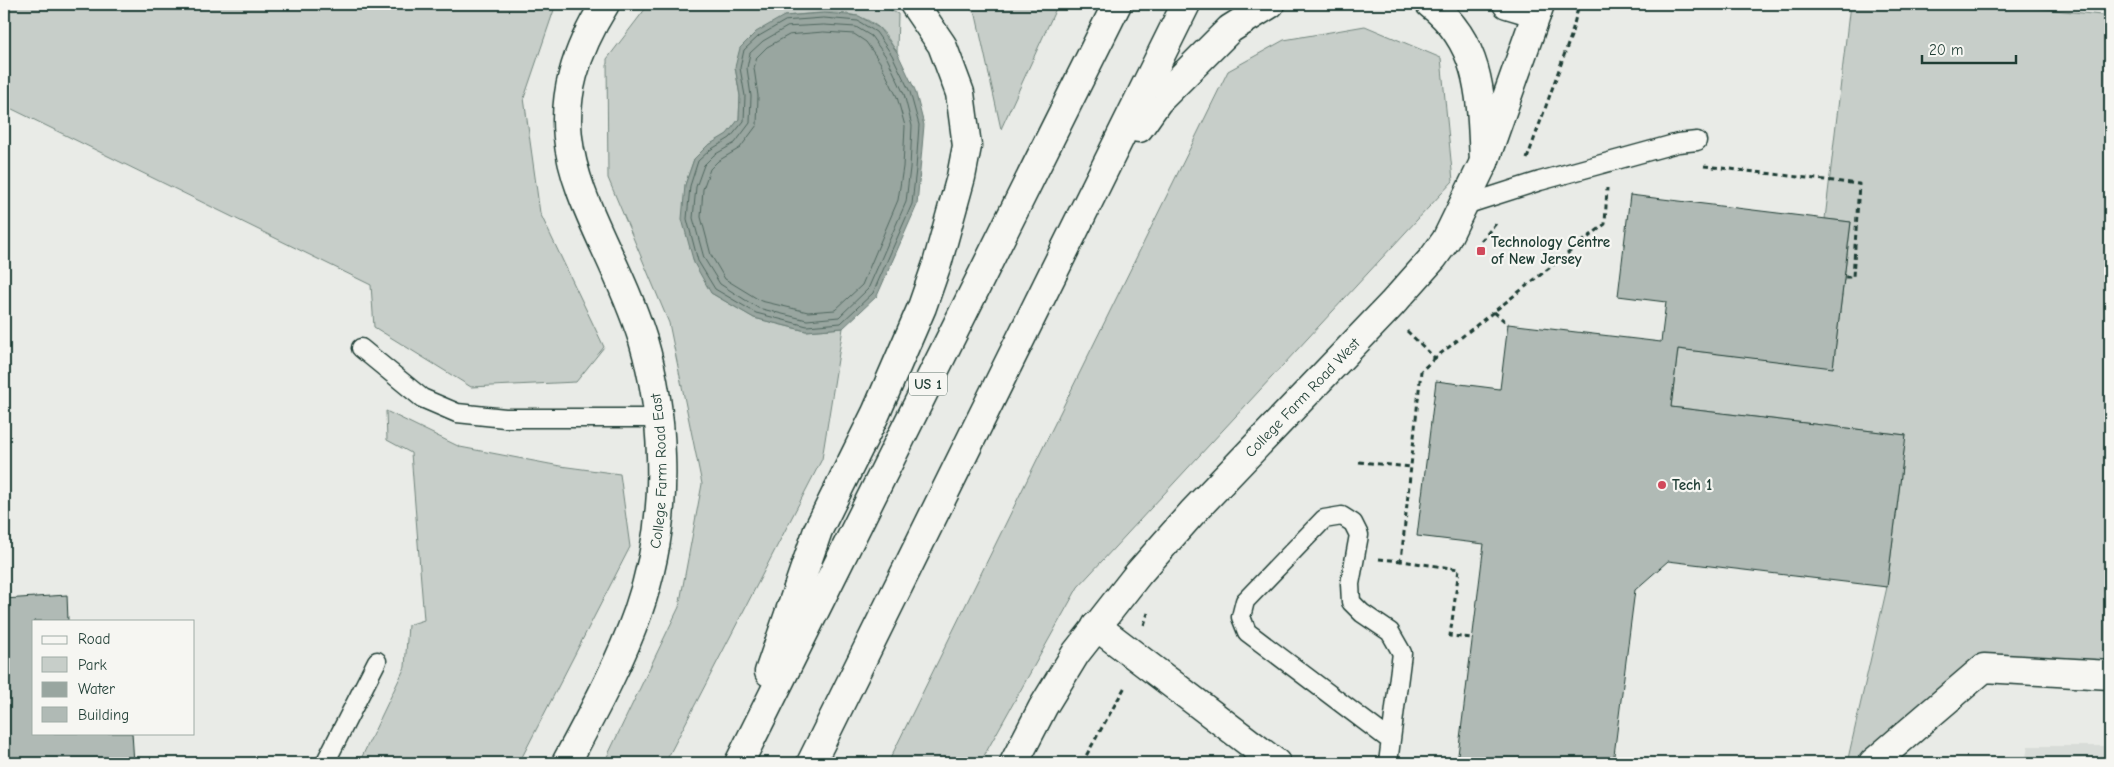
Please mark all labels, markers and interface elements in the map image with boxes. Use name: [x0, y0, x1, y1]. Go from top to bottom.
scale bar: [1922, 32, 2015, 64]
text: 20 m: [1929, 41, 1963, 59]
place label: Technology Centre of New Jersey: [1491, 233, 1610, 268]
marker: Technology Centre of New Jersey: [1475, 245, 1487, 257]
street label: College Farm Road West: [1241, 334, 1364, 461]
road number: US 1: [909, 372, 947, 396]
street label: College Farm Road East: [646, 392, 670, 550]
place label: Tech 1: [1672, 476, 1712, 494]
marker: Tech 1: [1656, 479, 1668, 491]
legend: [32, 620, 195, 734]
text: Road: [78, 630, 110, 648]
text: Park: [78, 656, 107, 674]
text: Water: [78, 680, 115, 698]
text: Building: [78, 706, 129, 724]

